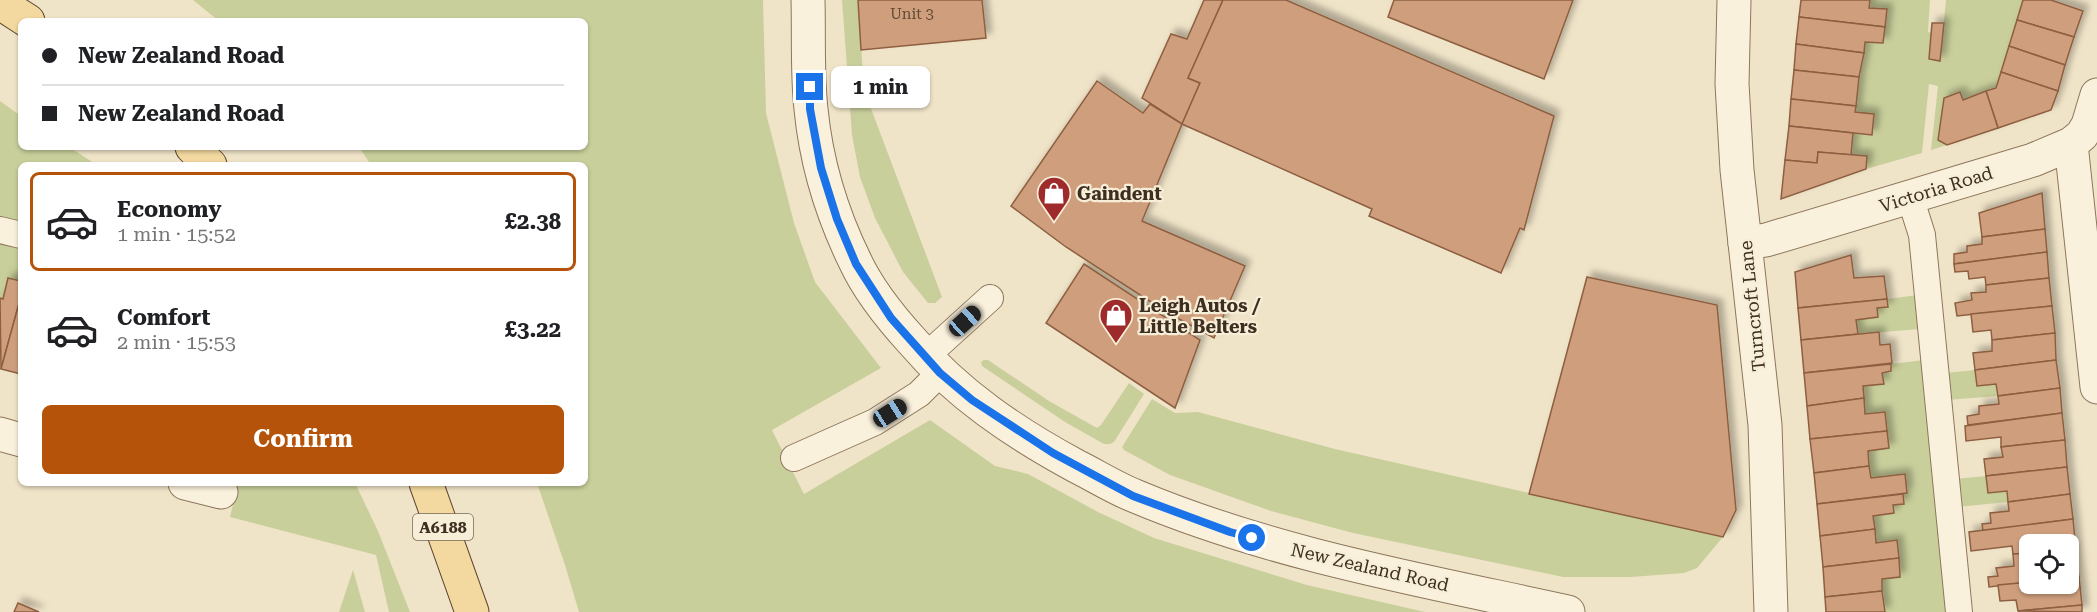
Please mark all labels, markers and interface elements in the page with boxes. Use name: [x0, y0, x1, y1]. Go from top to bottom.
house number: Unit 3: [890, 5, 934, 23]
text: New Zealand Road: [78, 43, 284, 68]
callout: 1 min: [831, 66, 930, 108]
route end: [796, 73, 823, 100]
text: 1 min: [853, 75, 908, 99]
text: New Zealand Road: [78, 101, 284, 126]
street label: Victoria Road: [1877, 162, 1996, 216]
shop icon: Gaindent: [1036, 175, 1072, 222]
place label: Gaindent: [1077, 183, 1162, 204]
icon: car: [45, 195, 99, 249]
text: Economy: [117, 197, 221, 222]
text: £2.38: [505, 209, 561, 234]
text: 1 min · 15:52: [117, 222, 236, 246]
street label: Turncroft Lane: [1735, 239, 1769, 372]
place label: Leigh Autos / Little Belters: [1139, 295, 1261, 337]
shop icon: Leigh Autos / Little Belters: [1098, 297, 1134, 344]
car: [946, 302, 984, 340]
icon: car: [45, 303, 99, 357]
text: Comfort: [117, 305, 210, 330]
text: £3.22: [505, 317, 561, 342]
text: 2 min · 15:53: [117, 330, 236, 354]
car: [870, 396, 910, 430]
button: Confirm: [42, 405, 564, 474]
road number: A6188: [413, 514, 473, 540]
route start: [1238, 524, 1265, 551]
map controls: [2019, 534, 2079, 594]
button: locate: [2019, 534, 2079, 594]
street label: New Zealand Road: [1289, 539, 1452, 596]

